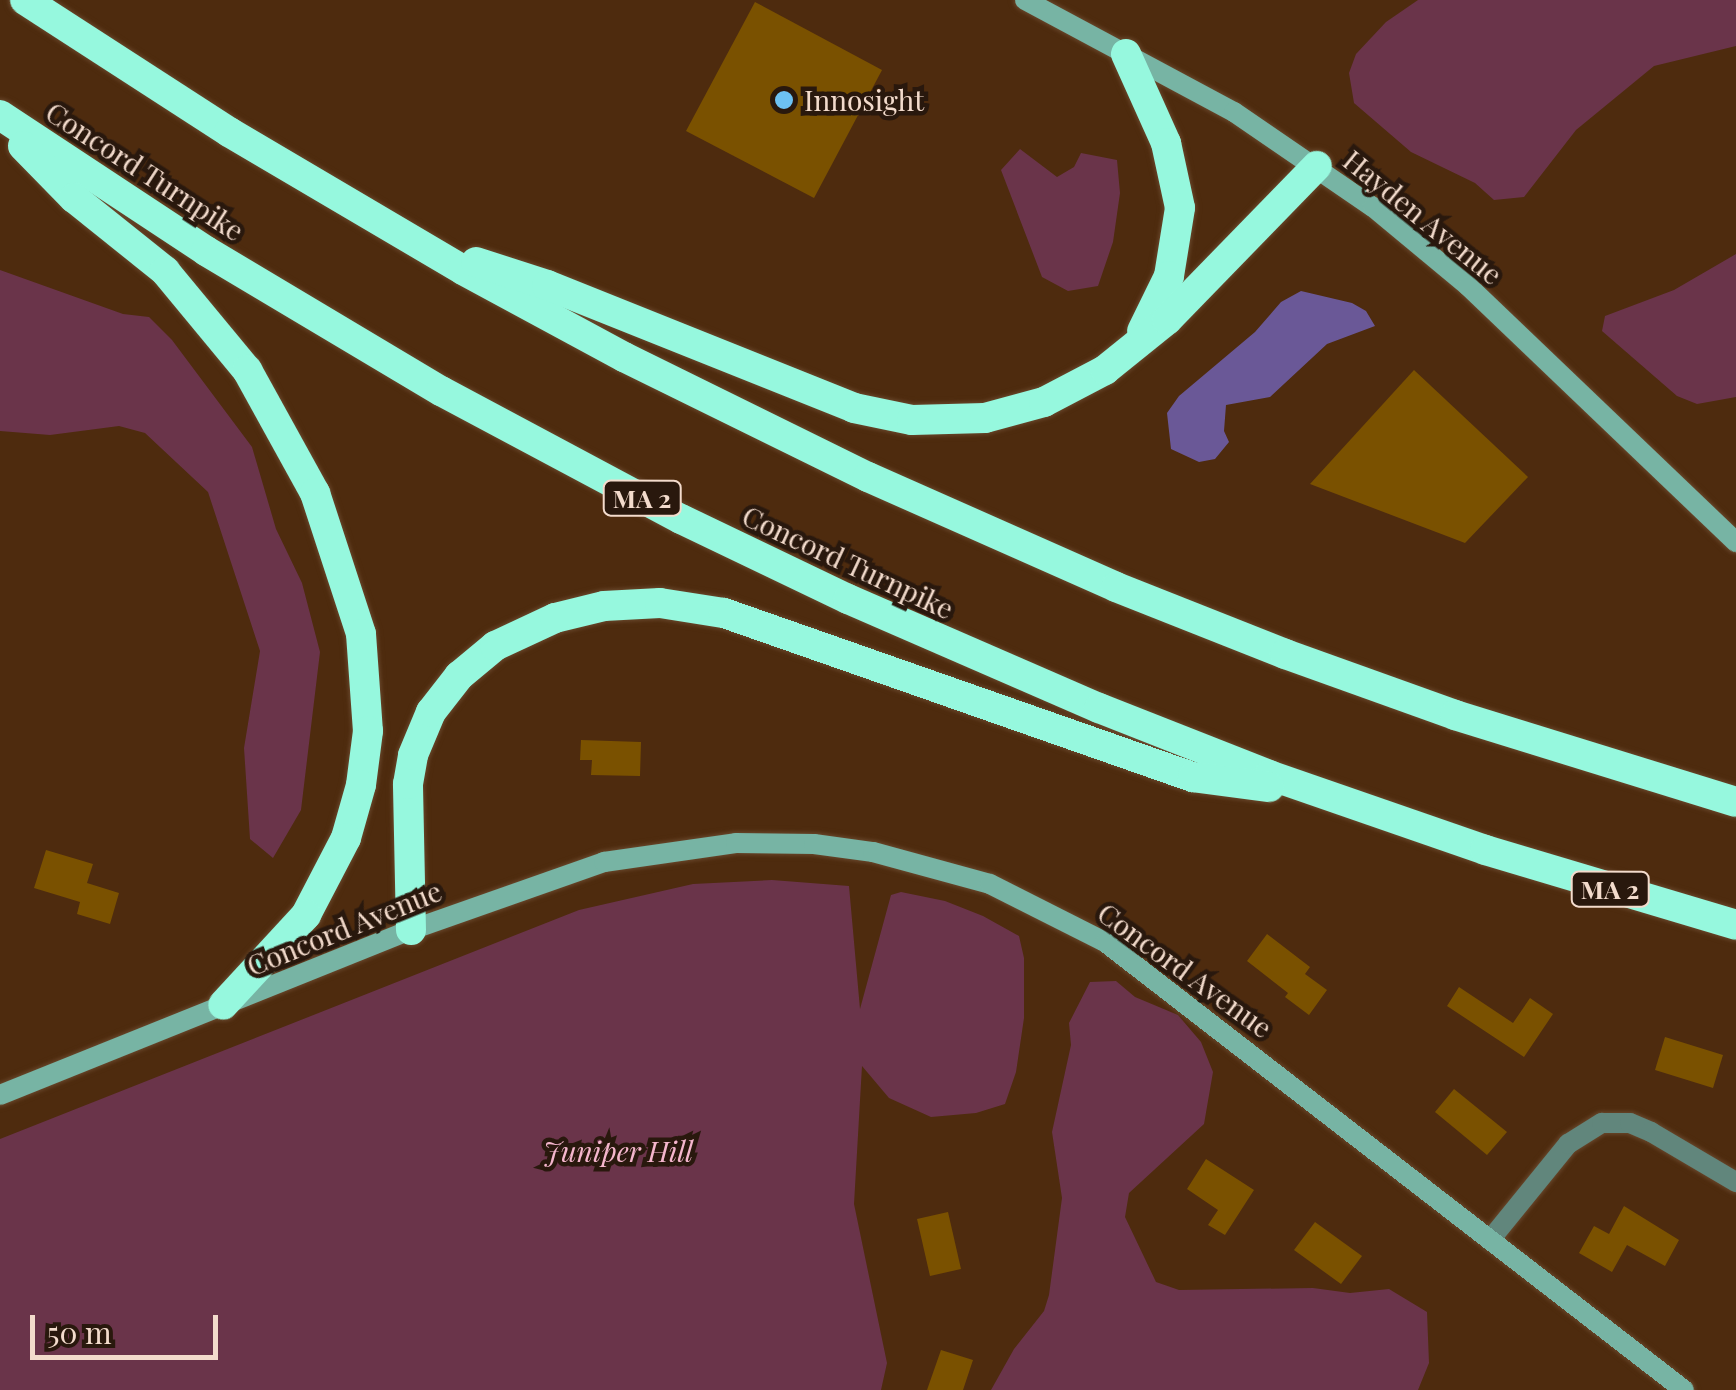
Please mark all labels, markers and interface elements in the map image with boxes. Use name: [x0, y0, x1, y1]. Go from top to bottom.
place label: Innosight: [804, 83, 924, 117]
marker: Innosight: [773, 89, 795, 111]
street label: Concord Turnpike: [40, 94, 250, 248]
street label: Hayden Avenue: [1337, 143, 1509, 291]
road number: MA 2: [602, 478, 682, 518]
street label: Concord Turnpike: [737, 498, 959, 626]
road number: MA 2: [1570, 869, 1650, 909]
street label: Concord Avenue: [241, 873, 447, 983]
street label: Concord Avenue: [1091, 895, 1279, 1045]
park label: Juniper Hill: [543, 1134, 693, 1168]
scale bar: [35, 1295, 222, 1357]
text: 50 m: [47, 1312, 112, 1352]

